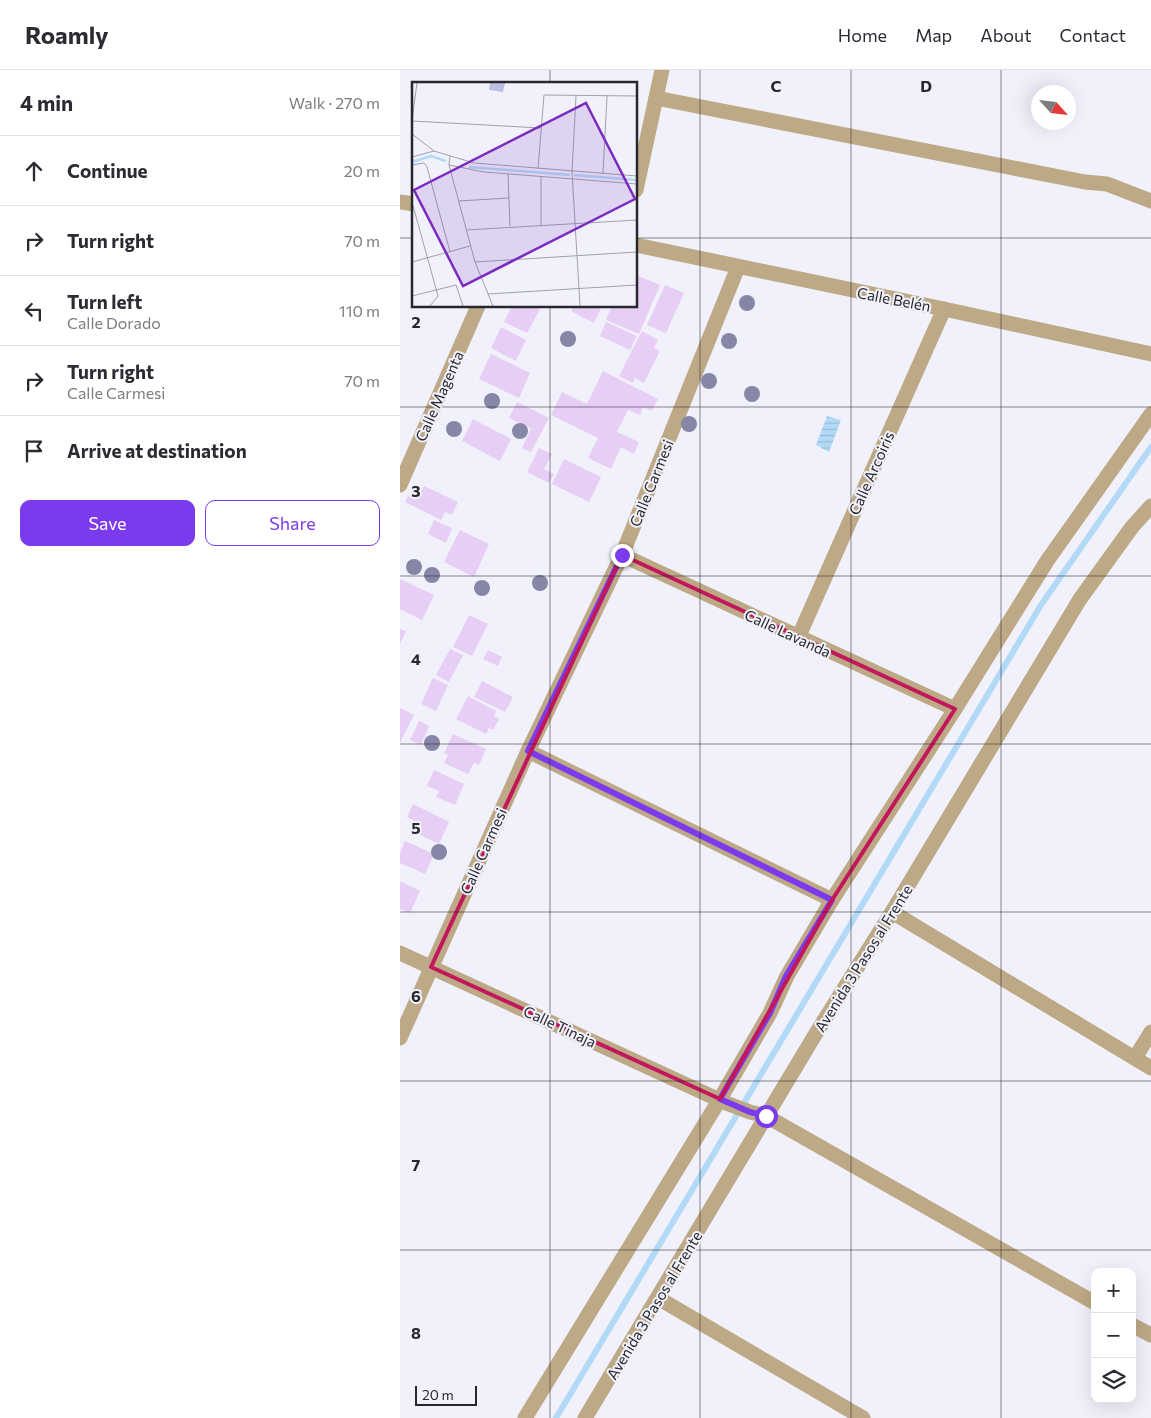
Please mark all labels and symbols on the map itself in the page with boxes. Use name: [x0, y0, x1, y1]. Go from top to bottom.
text: C: [771, 76, 782, 95]
text: D: [920, 76, 932, 95]
inset map: [412, 82, 638, 308]
north arrow: [1031, 85, 1076, 130]
street label: Calle Belén: [856, 283, 932, 315]
text: 2: [411, 312, 421, 331]
street label: Calle Magenta: [411, 348, 467, 444]
street label: Calle Arcoiris: [845, 428, 897, 518]
street label: Calle Carmesi: [625, 437, 677, 529]
text: 3: [411, 481, 421, 500]
route end: [611, 544, 634, 567]
street label: Calle Lavanda: [742, 605, 834, 661]
text: 4: [411, 649, 421, 668]
street label: Calle Carmesi: [456, 805, 510, 897]
text: 5: [411, 818, 421, 837]
street label: Avenida 3 Pasos al Frente: [810, 881, 916, 1035]
text: 6: [411, 986, 421, 1005]
street label: Calle Tinaja: [521, 1001, 599, 1051]
route start: [755, 1105, 778, 1128]
text: 7: [412, 1155, 421, 1174]
street label: Avenida 3 Pasos al Frente: [602, 1227, 706, 1383]
text: 8: [411, 1323, 421, 1342]
scale bar: [415, 1383, 478, 1406]

